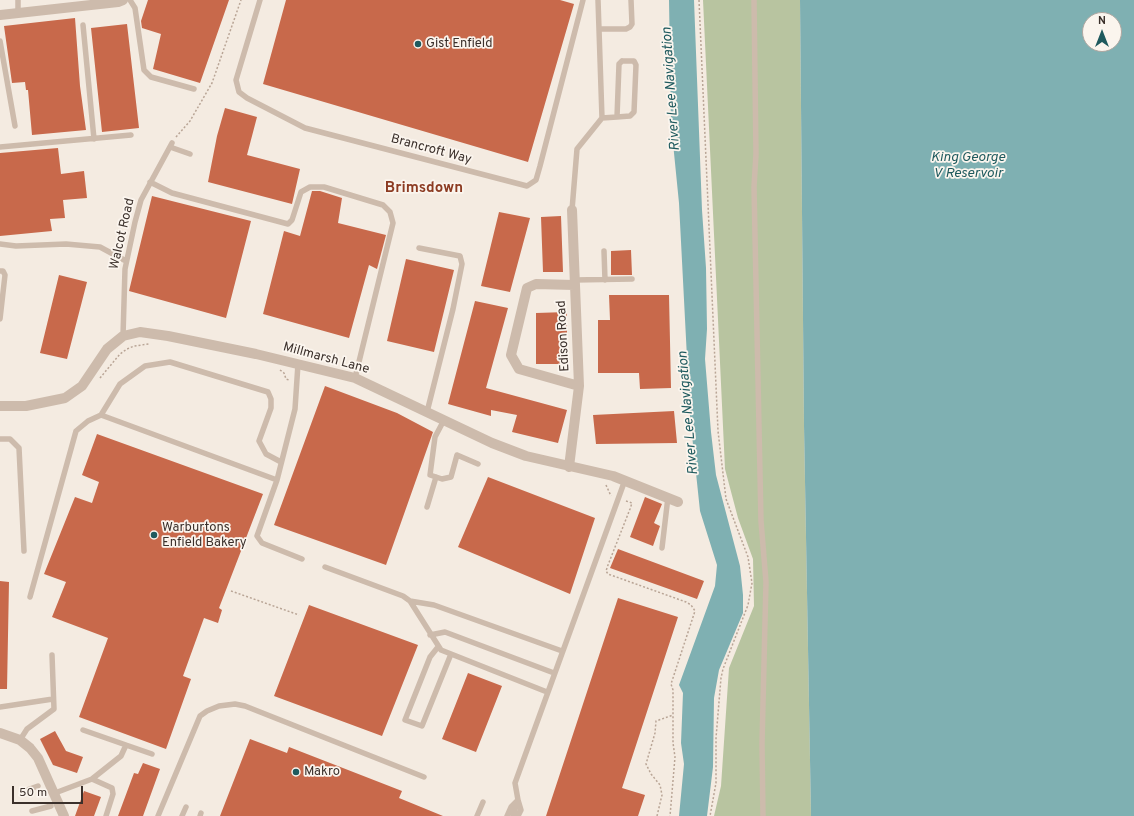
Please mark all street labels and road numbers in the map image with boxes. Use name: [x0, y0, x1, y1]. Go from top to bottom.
street label: Brancroft Way: [389, 132, 473, 168]
street label: Walcot Road: [107, 197, 139, 271]
street label: Edison Road: [554, 300, 574, 372]
street label: Millmarsh Lane: [281, 340, 371, 378]

